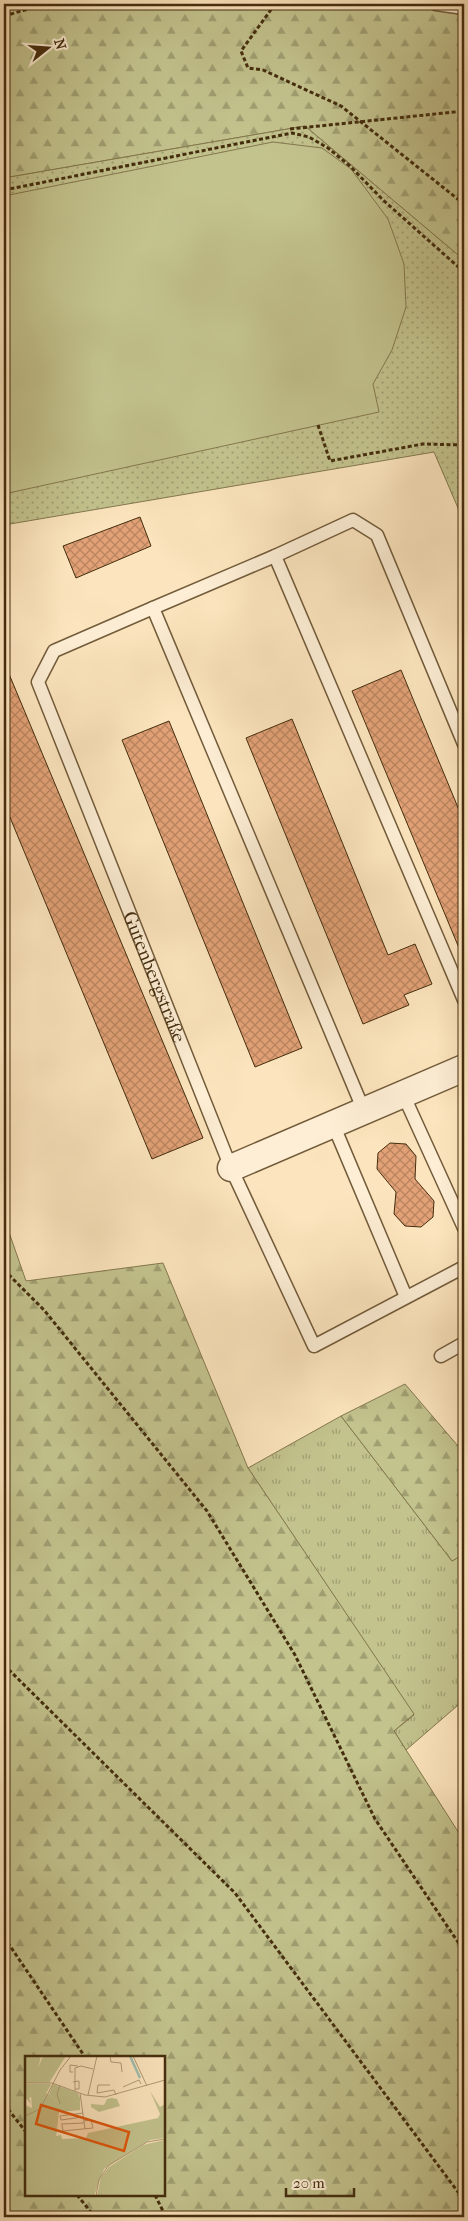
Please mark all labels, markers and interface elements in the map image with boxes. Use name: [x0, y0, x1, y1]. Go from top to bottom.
north arrow: [22, 22, 72, 72]
text: N: [50, 37, 70, 52]
street label: Gutenbergstraße: [118, 908, 190, 1046]
inset map: [25, 2056, 165, 2196]
scale bar: [286, 2166, 353, 2198]
text: 20 m: [293, 2174, 325, 2192]

